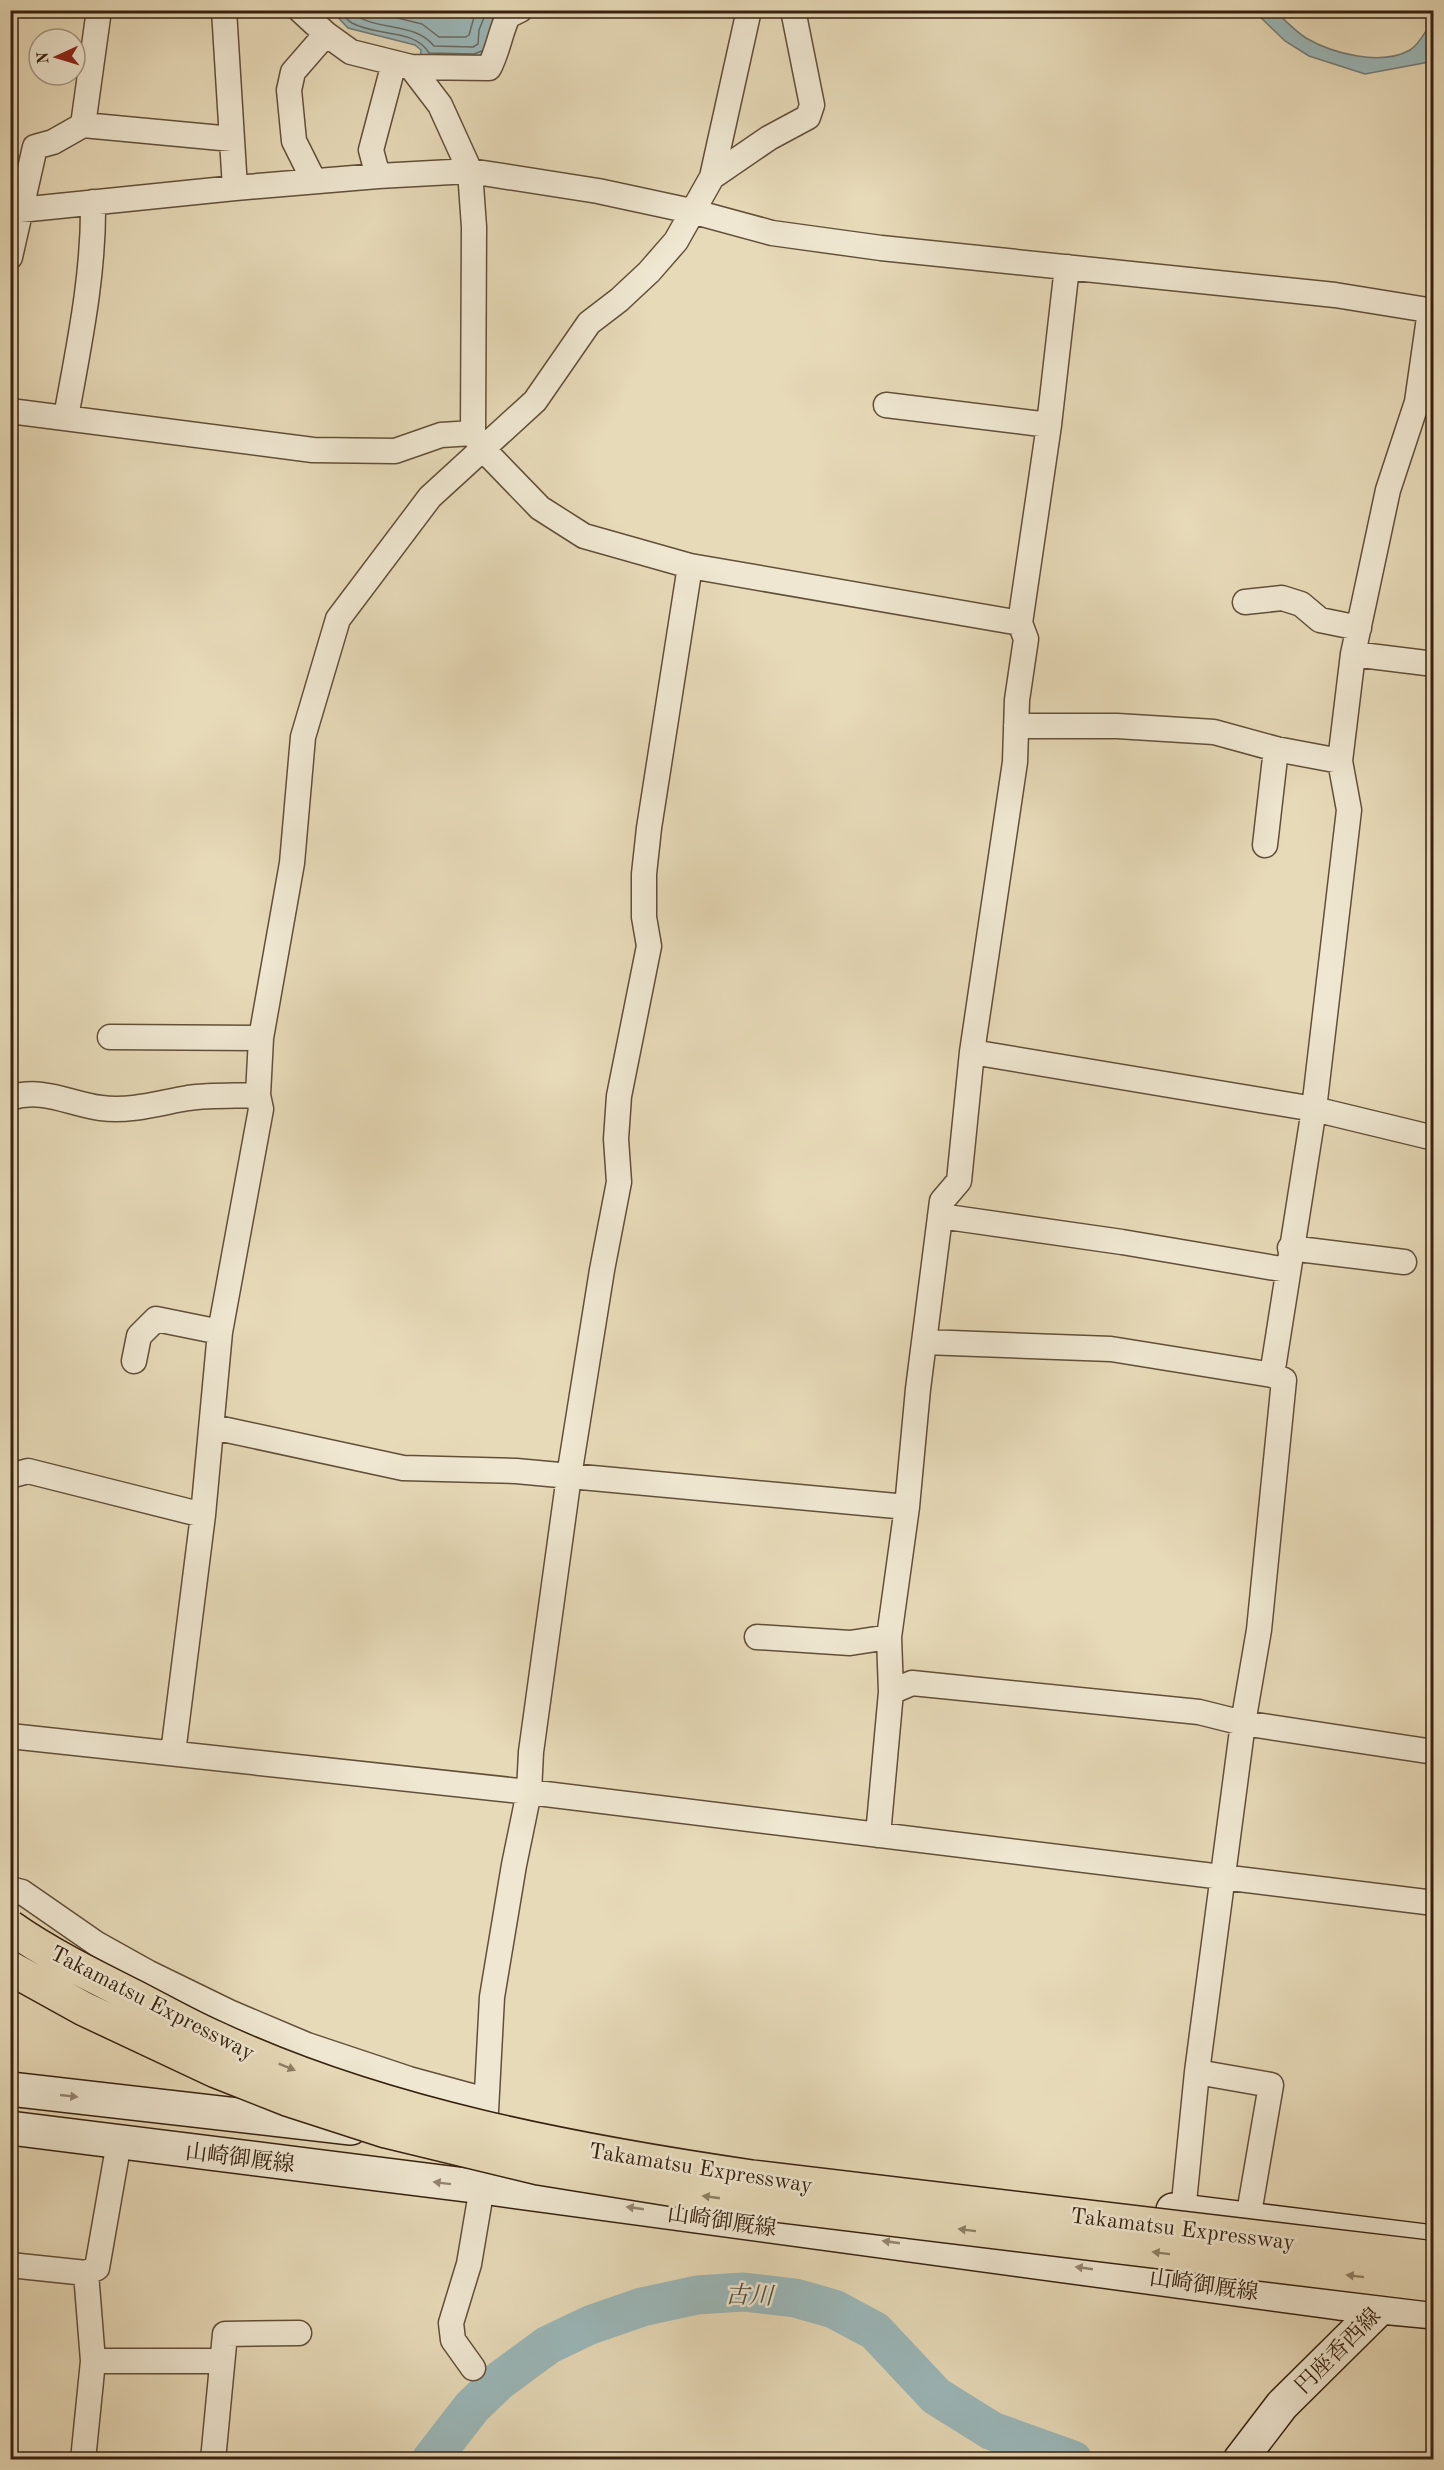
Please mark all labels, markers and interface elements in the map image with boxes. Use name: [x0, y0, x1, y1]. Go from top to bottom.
north arrow: [27, 27, 87, 87]
text: N: [36, 50, 52, 65]
street label: Takamatsu Expressway: [46, 1943, 258, 2065]
one-way arrow: [278, 2062, 296, 2072]
one-way arrow: [59, 2091, 78, 2101]
street label: 山崎御厩線: [184, 2139, 296, 2177]
street label: Takamatsu Expressway: [587, 2140, 814, 2198]
one-way arrow: [432, 2178, 451, 2187]
one-way arrow: [702, 2192, 721, 2201]
street label: 山崎御厩線: [666, 2201, 778, 2241]
one-way arrow: [625, 2203, 644, 2212]
street label: Takamatsu Expressway: [1069, 2205, 1297, 2255]
one-way arrow: [958, 2225, 977, 2235]
one-way arrow: [881, 2238, 900, 2247]
one-way arrow: [1151, 2248, 1170, 2258]
one-way arrow: [1074, 2264, 1093, 2273]
street label: 山崎御厩線: [1148, 2265, 1260, 2305]
one-way arrow: [1345, 2271, 1364, 2281]
water label: 古川: [725, 2281, 776, 2310]
street label: 円座香西線: [1290, 2303, 1385, 2398]

